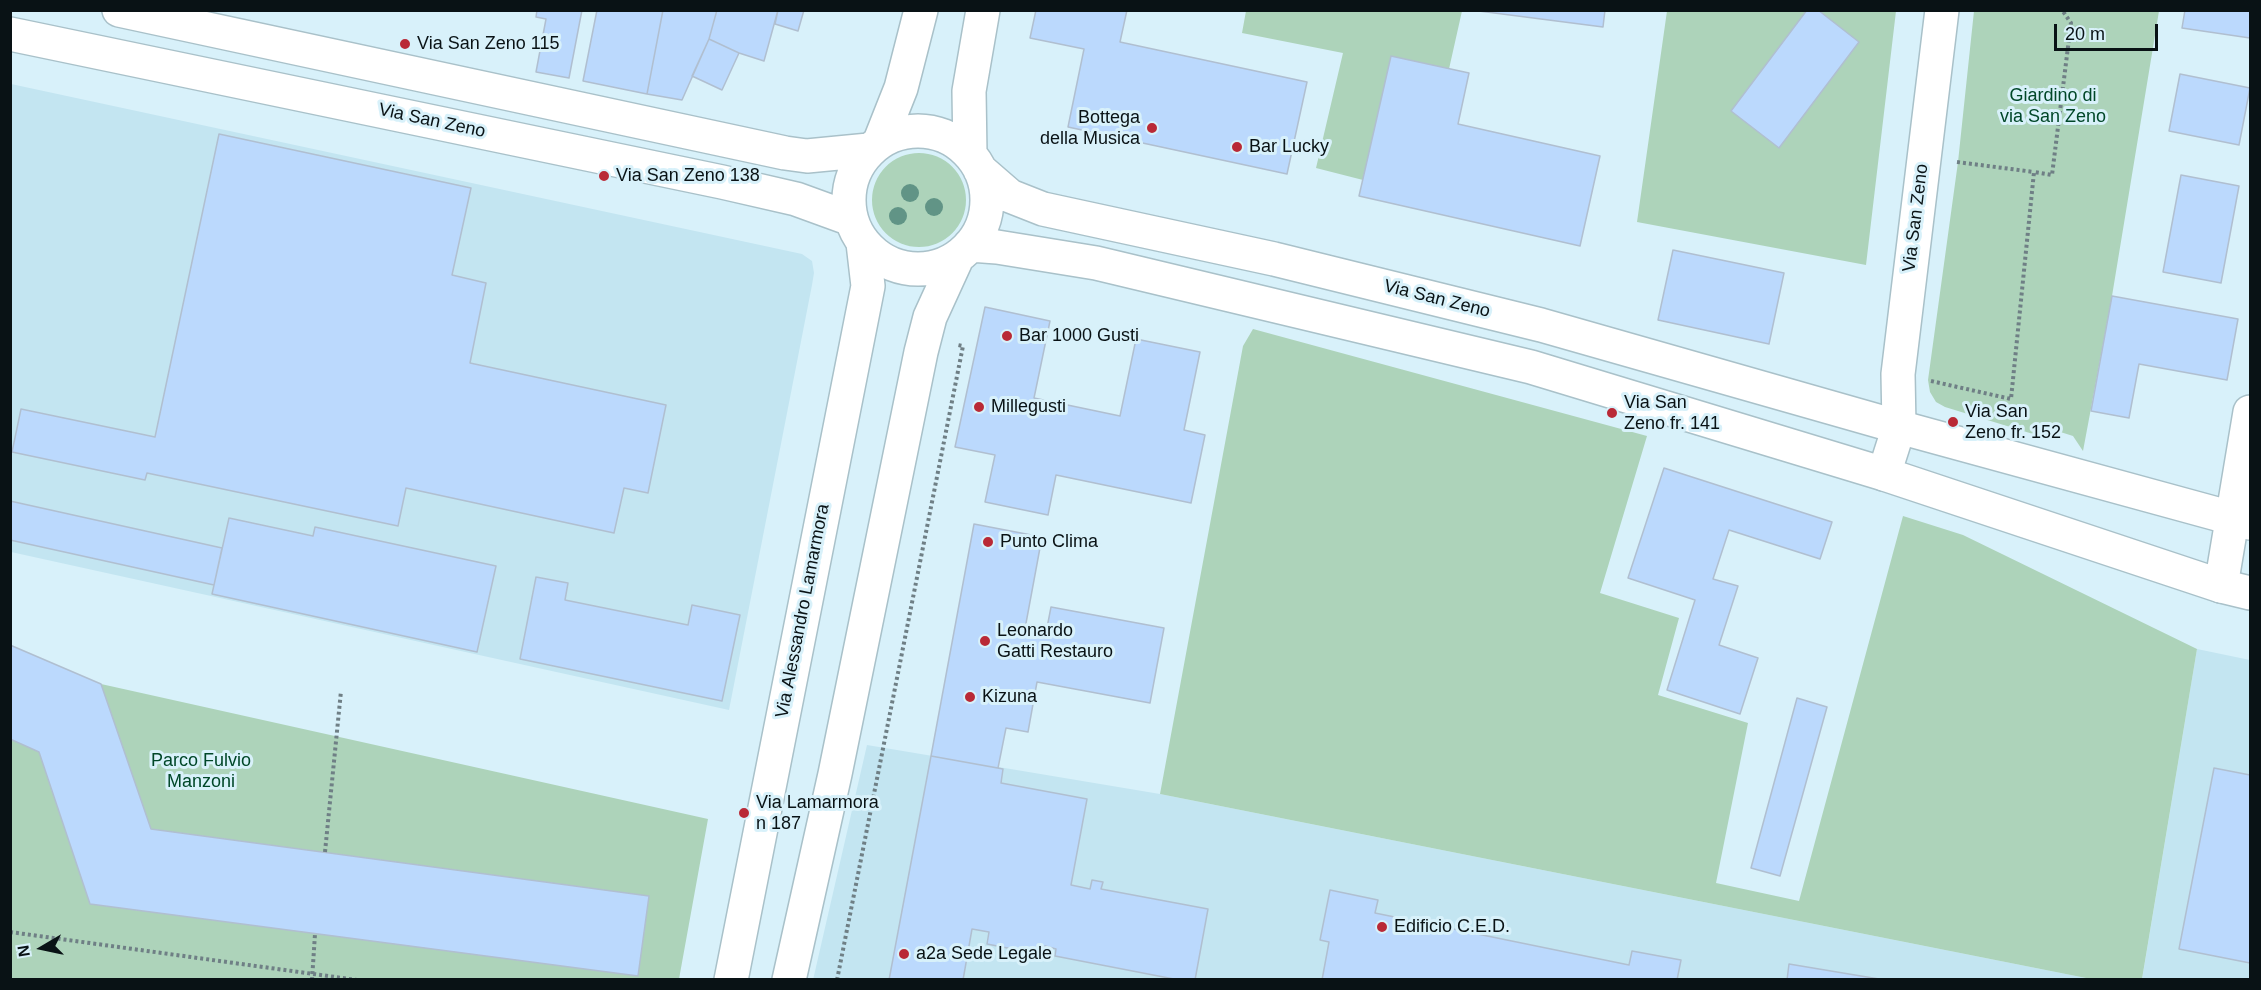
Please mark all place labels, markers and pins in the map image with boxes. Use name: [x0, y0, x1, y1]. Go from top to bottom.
place label: Via San Zeno 115: [417, 33, 559, 55]
marker: Via San Zeno 115: [398, 37, 412, 51]
place label: Bottega della Musica: [1040, 107, 1140, 150]
marker: Bottega della Musica: [1145, 121, 1159, 135]
place label: Bar Lucky: [1249, 136, 1329, 158]
marker: Bar Lucky: [1230, 140, 1244, 154]
place label: Via San Zeno 138: [616, 165, 760, 187]
marker: Via San Zeno 138: [597, 169, 611, 183]
place label: Bar 1000 Gusti: [1019, 325, 1139, 347]
marker: Bar 1000 Gusti: [1000, 329, 1014, 343]
place label: Via San Zeno fr. 141: [1624, 392, 1720, 434]
place label: Millegusti: [991, 396, 1066, 418]
marker: Millegusti: [972, 400, 986, 414]
place label: Via San Zeno fr. 152: [1965, 401, 2061, 444]
marker: Via San Zeno fr. 141: [1605, 406, 1619, 420]
marker: Via San Zeno fr. 152: [1946, 415, 1960, 429]
place label: Punto Clima: [1000, 531, 1098, 553]
marker: Punto Clima: [981, 535, 995, 549]
place label: Leonardo Gatti Restauro: [997, 620, 1113, 662]
marker: Leonardo Gatti Restauro: [978, 634, 992, 648]
place label: Kizuna: [982, 686, 1037, 708]
marker: Kizuna: [963, 690, 977, 704]
place label: Via Lamarmora n 187: [756, 792, 879, 834]
marker: Via Lamarmora n 187: [737, 806, 751, 820]
place label: Edificio C.E.D.: [1394, 916, 1510, 938]
marker: Edificio C.E.D.: [1375, 920, 1389, 934]
place label: a2a Sede Legale: [916, 943, 1052, 965]
marker: a2a Sede Legale: [897, 947, 911, 961]

